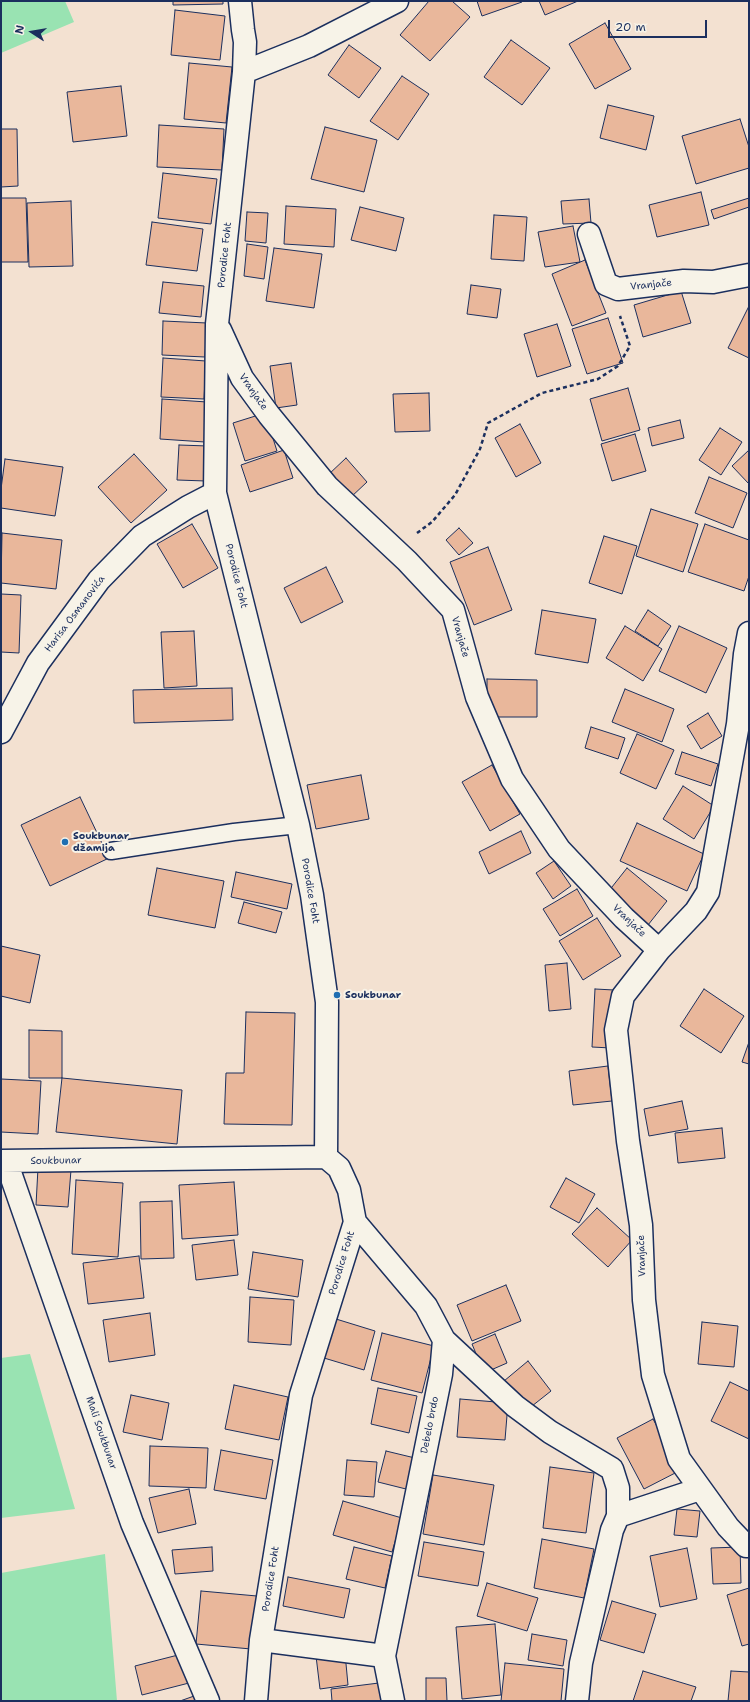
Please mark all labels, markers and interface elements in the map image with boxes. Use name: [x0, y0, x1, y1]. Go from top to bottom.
north arrow: [12, 12, 52, 52]
scale bar: [610, 12, 709, 38]
text: 20 m: [615, 19, 646, 35]
text: N: [12, 24, 28, 35]
street label: Porodice Foht: [216, 221, 234, 289]
street label: Vranjače: [630, 277, 672, 293]
street label: Vranjače: [236, 371, 270, 413]
street label: Porodice Foht: [222, 542, 250, 610]
street label: Harisa Osmanovića: [42, 573, 108, 655]
street label: Vranjače: [448, 615, 472, 659]
place label: Soukbunar džamija: [73, 830, 129, 854]
marker: Soukbunar džamija: [60, 837, 70, 847]
street label: Porodice Foht: [298, 857, 322, 925]
street label: Vranjače: [610, 902, 648, 940]
place label: Soukbunar: [345, 989, 401, 1001]
marker: Soukbunar: [332, 990, 342, 1000]
street label: Soukbunar: [30, 1155, 82, 1167]
street label: Porodice Foht: [327, 1230, 357, 1296]
street label: Vranjače: [635, 1235, 649, 1277]
street label: Mali Soukbunar: [83, 1395, 119, 1471]
street label: Debelo brdo: [419, 1395, 441, 1455]
street label: Porodice Foht: [260, 1545, 282, 1613]

